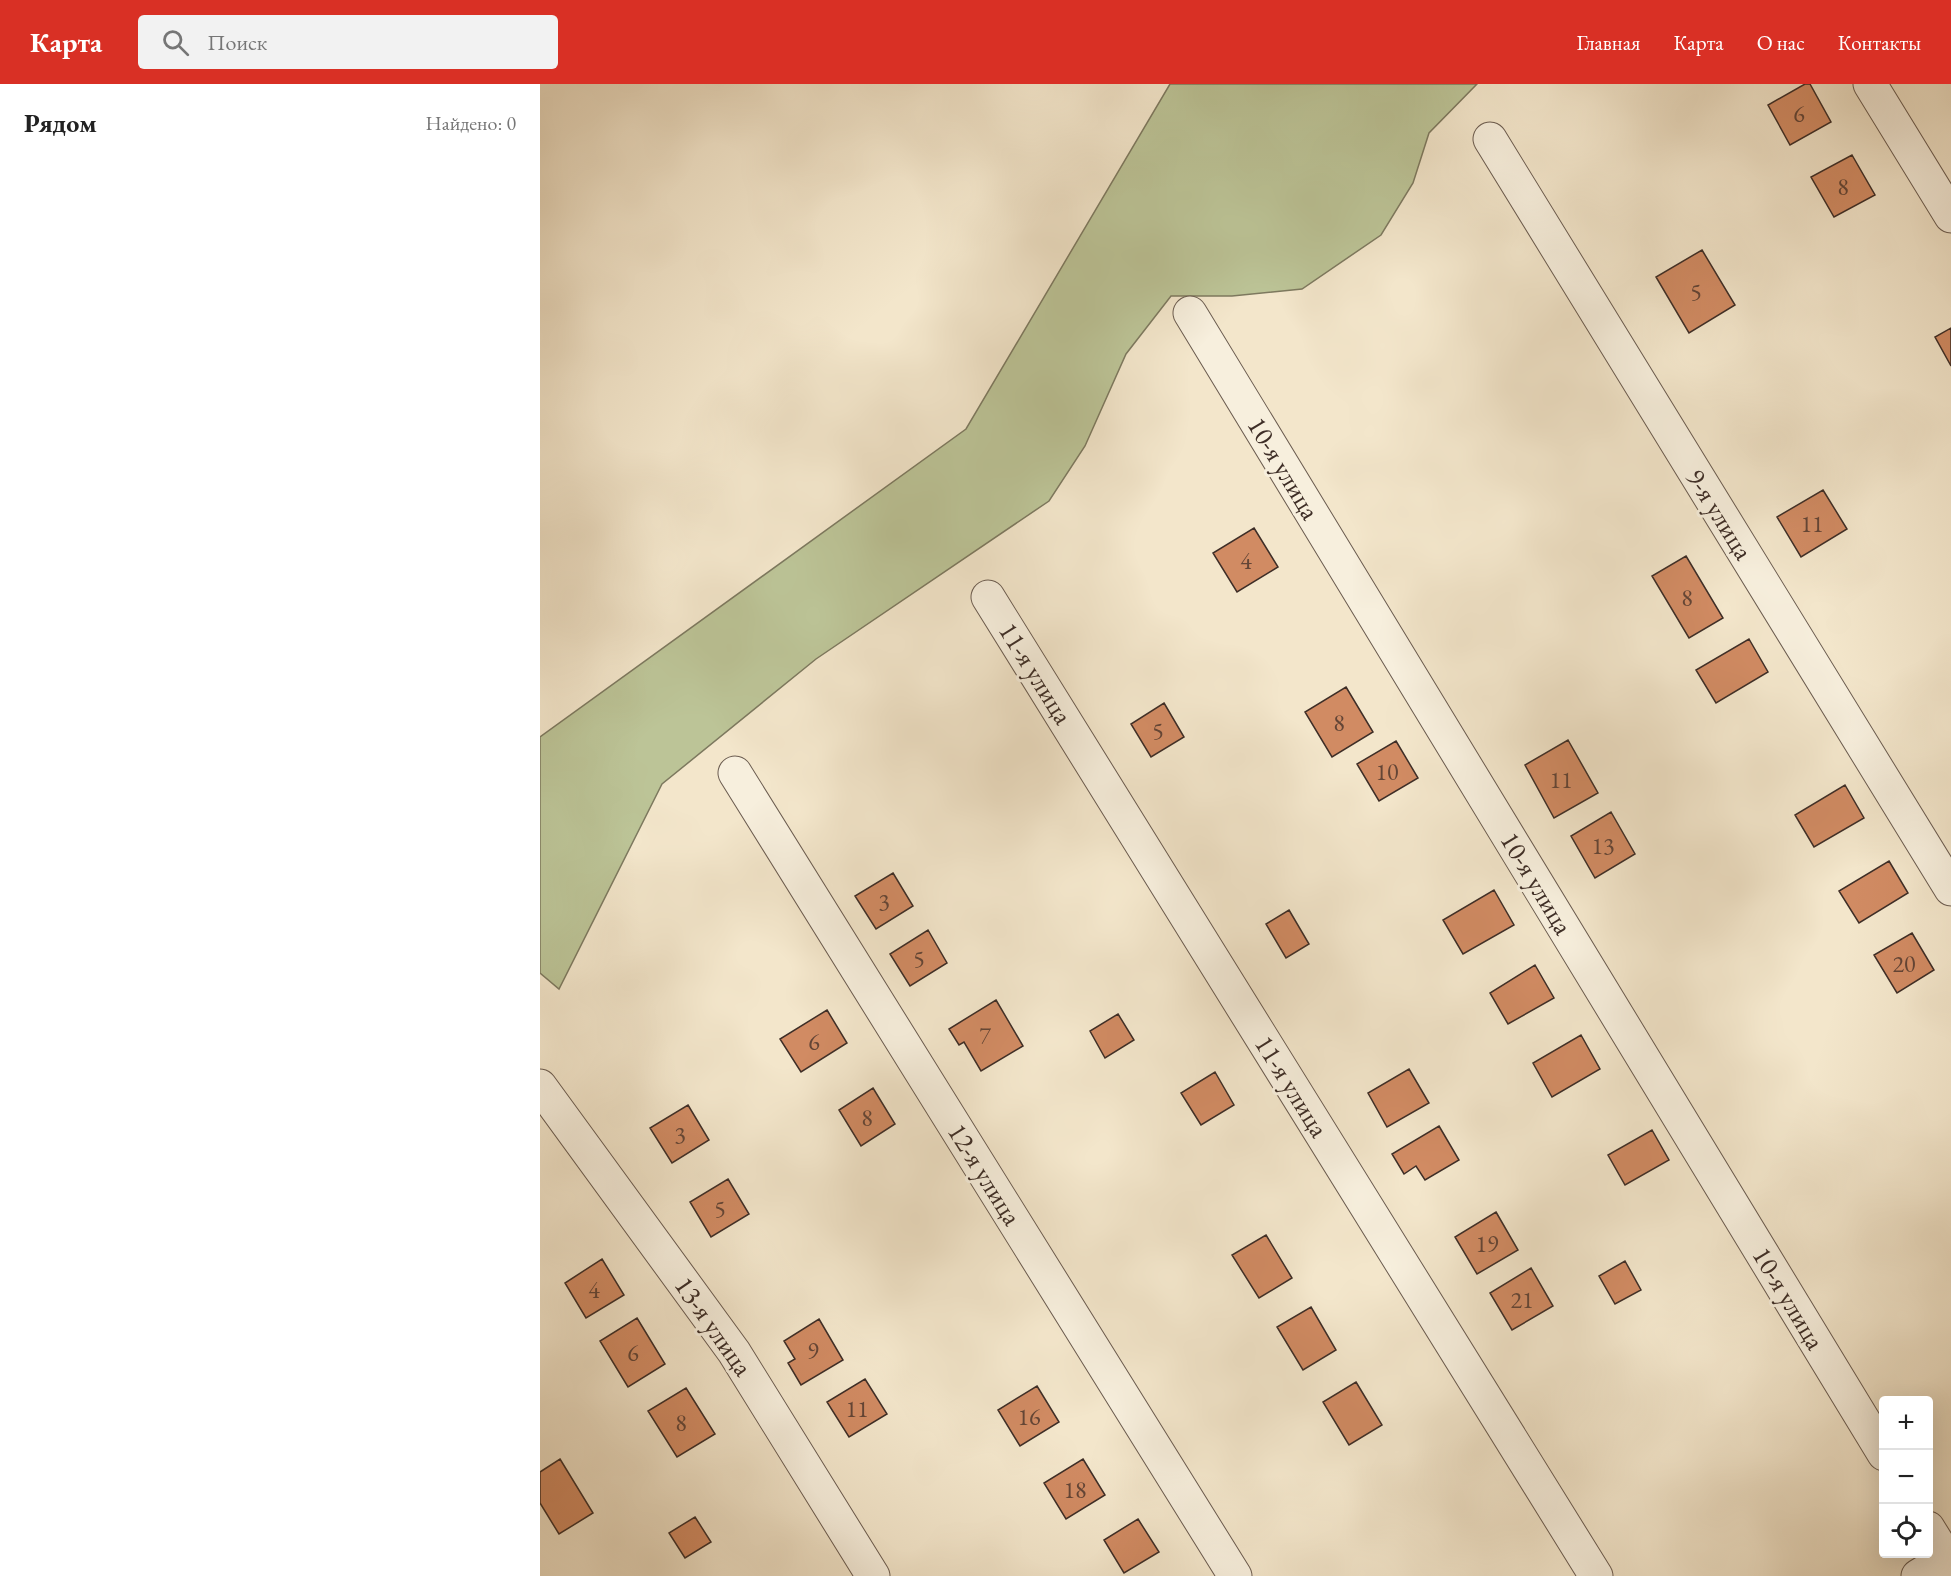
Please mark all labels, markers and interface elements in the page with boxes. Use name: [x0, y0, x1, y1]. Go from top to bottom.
search box: [138, 15, 558, 69]
text: Карта: [30, 24, 102, 60]
icon: search: [159, 26, 192, 59]
text: Поиск: [207, 28, 267, 57]
text: Главная: [1576, 29, 1640, 56]
text: Карта: [1673, 29, 1724, 56]
text: О нас: [1757, 29, 1805, 56]
text: Контакты: [1838, 29, 1921, 56]
house number: 6: [1793, 98, 1805, 129]
text: Рядом: [24, 106, 97, 140]
text: Найдено: 0: [425, 110, 516, 136]
house number: 8: [1837, 171, 1849, 202]
house number: 5: [1690, 276, 1702, 307]
street label: 10-я улица: [1240, 410, 1328, 526]
street label: 9-я улица: [1678, 462, 1762, 566]
house number: 11: [1800, 508, 1824, 539]
house number: 4: [1240, 545, 1252, 576]
house number: 8: [1681, 582, 1693, 613]
street label: 11-я улица: [991, 615, 1081, 731]
house number: 8: [1333, 707, 1345, 738]
house number: 5: [1152, 715, 1164, 746]
house number: 10: [1375, 756, 1399, 787]
house number: 11: [1549, 764, 1573, 795]
street label: 10-я улица: [1493, 825, 1581, 941]
house number: 13: [1591, 830, 1615, 861]
house number: 3: [878, 886, 890, 917]
house number: 5: [913, 943, 925, 974]
house number: 20: [1892, 948, 1916, 979]
house number: 7: [979, 1020, 991, 1051]
house number: 6: [808, 1026, 820, 1057]
street label: 11-я улица: [1247, 1028, 1337, 1144]
house number: 8: [861, 1102, 873, 1133]
street label: 12-я улица: [940, 1116, 1030, 1232]
house number: 3: [674, 1119, 686, 1150]
house number: 5: [714, 1193, 726, 1224]
house number: 19: [1475, 1228, 1499, 1259]
street label: 10-я улица: [1745, 1240, 1833, 1356]
street label: 13-я улица: [667, 1269, 761, 1383]
house number: 4: [588, 1274, 600, 1305]
house number: 21: [1510, 1284, 1534, 1315]
house number: 9: [807, 1335, 819, 1366]
house number: 6: [627, 1337, 639, 1368]
house number: 11: [845, 1393, 869, 1424]
map controls: [1879, 1396, 1933, 1558]
button: +: [1879, 1396, 1933, 1450]
house number: 16: [1017, 1401, 1041, 1432]
house number: 8: [675, 1407, 687, 1438]
button: −: [1879, 1450, 1933, 1504]
house number: 18: [1063, 1474, 1087, 1505]
button: locate: [1879, 1504, 1933, 1558]

